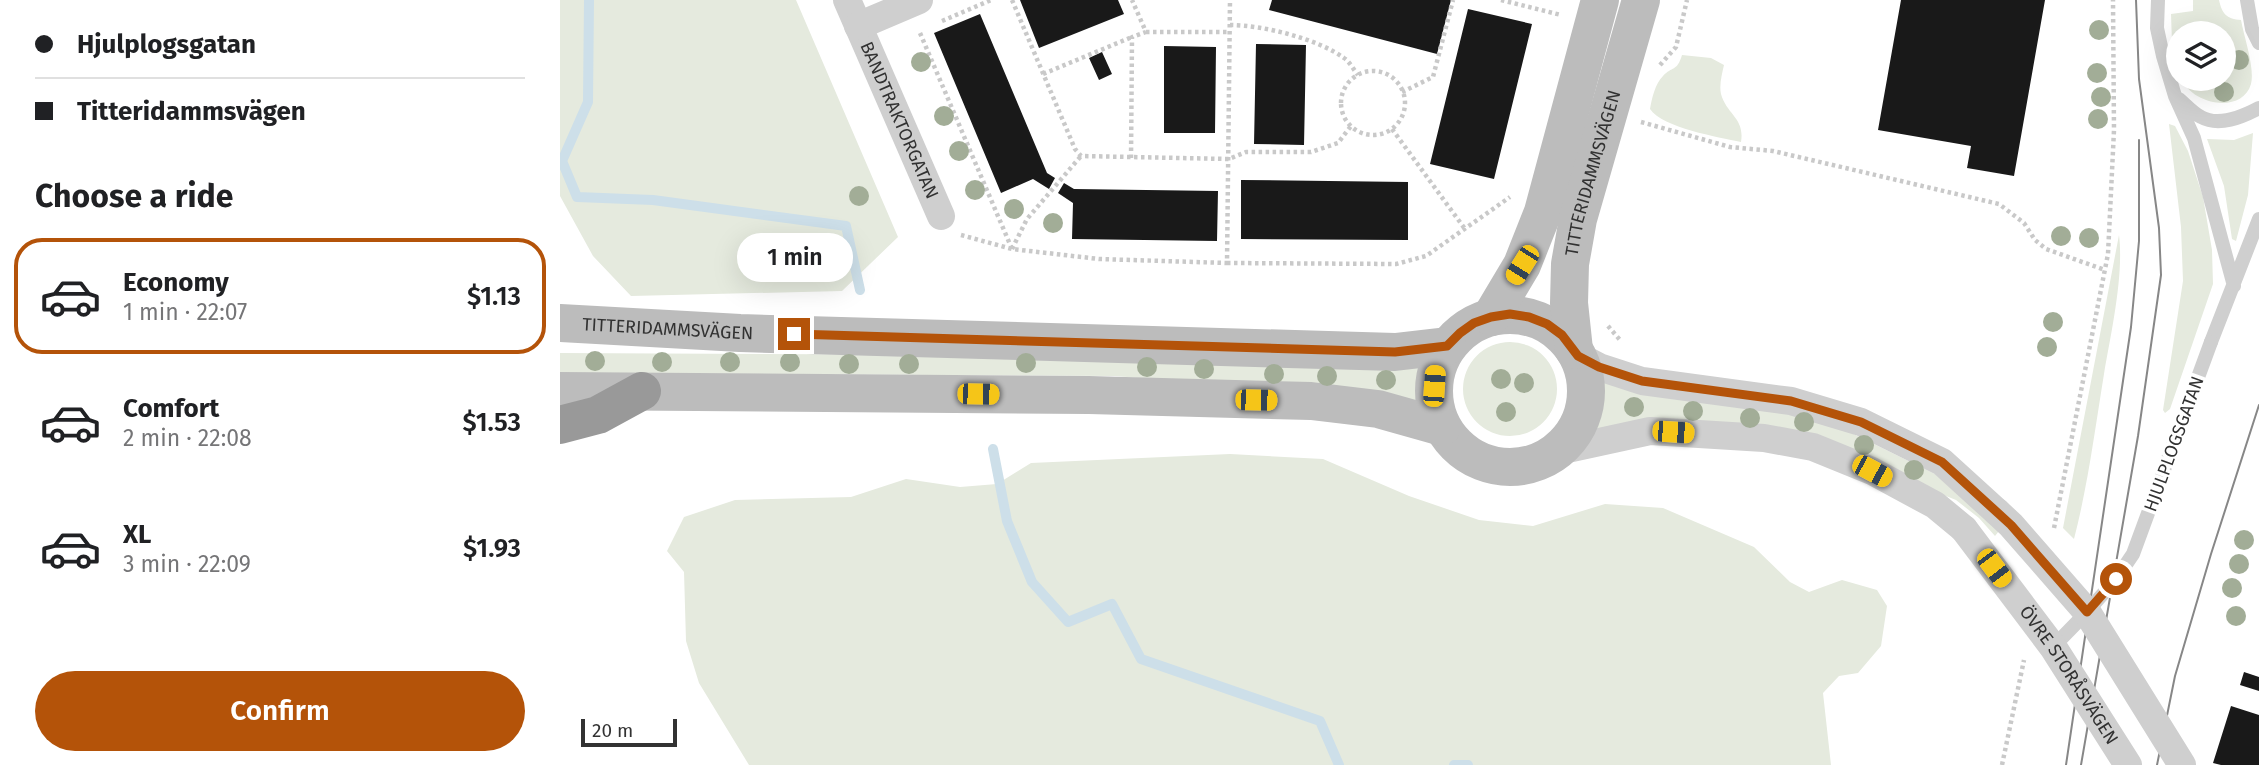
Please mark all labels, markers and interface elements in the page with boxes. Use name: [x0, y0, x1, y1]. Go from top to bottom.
map controls: [2166, 21, 2236, 91]
button: layers: [2166, 21, 2236, 91]
text: Hjulplogsgatan: [77, 29, 256, 60]
street label: BANDTRAKTORGATAN: [855, 38, 943, 202]
street label: TITTERIDAMMSVÄGEN: [1561, 88, 1626, 258]
text: Titteridammsvägen: [77, 96, 306, 127]
text: Choose a ride: [35, 177, 233, 215]
callout: 1 min: [736, 232, 852, 282]
car: [1502, 242, 1543, 288]
text: 1 min: [767, 243, 823, 271]
icon: car: [39, 265, 102, 328]
text: Economy: [123, 267, 229, 298]
text: $1.13: [467, 281, 521, 312]
text: 1 min · 22:07: [123, 298, 247, 326]
street label: TITTERIDAMMSVÄGEN: [582, 313, 754, 344]
route end: [778, 318, 810, 350]
car: [1423, 364, 1446, 408]
street label: HJULPLOGSGATAN: [2139, 373, 2209, 515]
car: [957, 383, 1000, 405]
car: [1235, 389, 1278, 411]
icon: car: [39, 391, 102, 454]
text: Comfort: [123, 393, 219, 424]
text: $1.53: [462, 407, 521, 438]
car: [1652, 420, 1695, 444]
text: 2 min · 22:08: [123, 424, 252, 452]
car: [1849, 452, 1896, 490]
icon: car: [39, 517, 102, 580]
text: XL: [123, 519, 151, 550]
text: $1.93: [463, 533, 521, 564]
car: [1973, 545, 2016, 591]
text: 3 min · 22:09: [123, 550, 251, 578]
route start: [2100, 563, 2132, 595]
street label: ÖVRE STORÅSVÄGEN: [2015, 601, 2123, 749]
button: Confirm: [35, 671, 525, 751]
scale bar: [581, 716, 677, 748]
text: 20 m: [592, 719, 633, 742]

